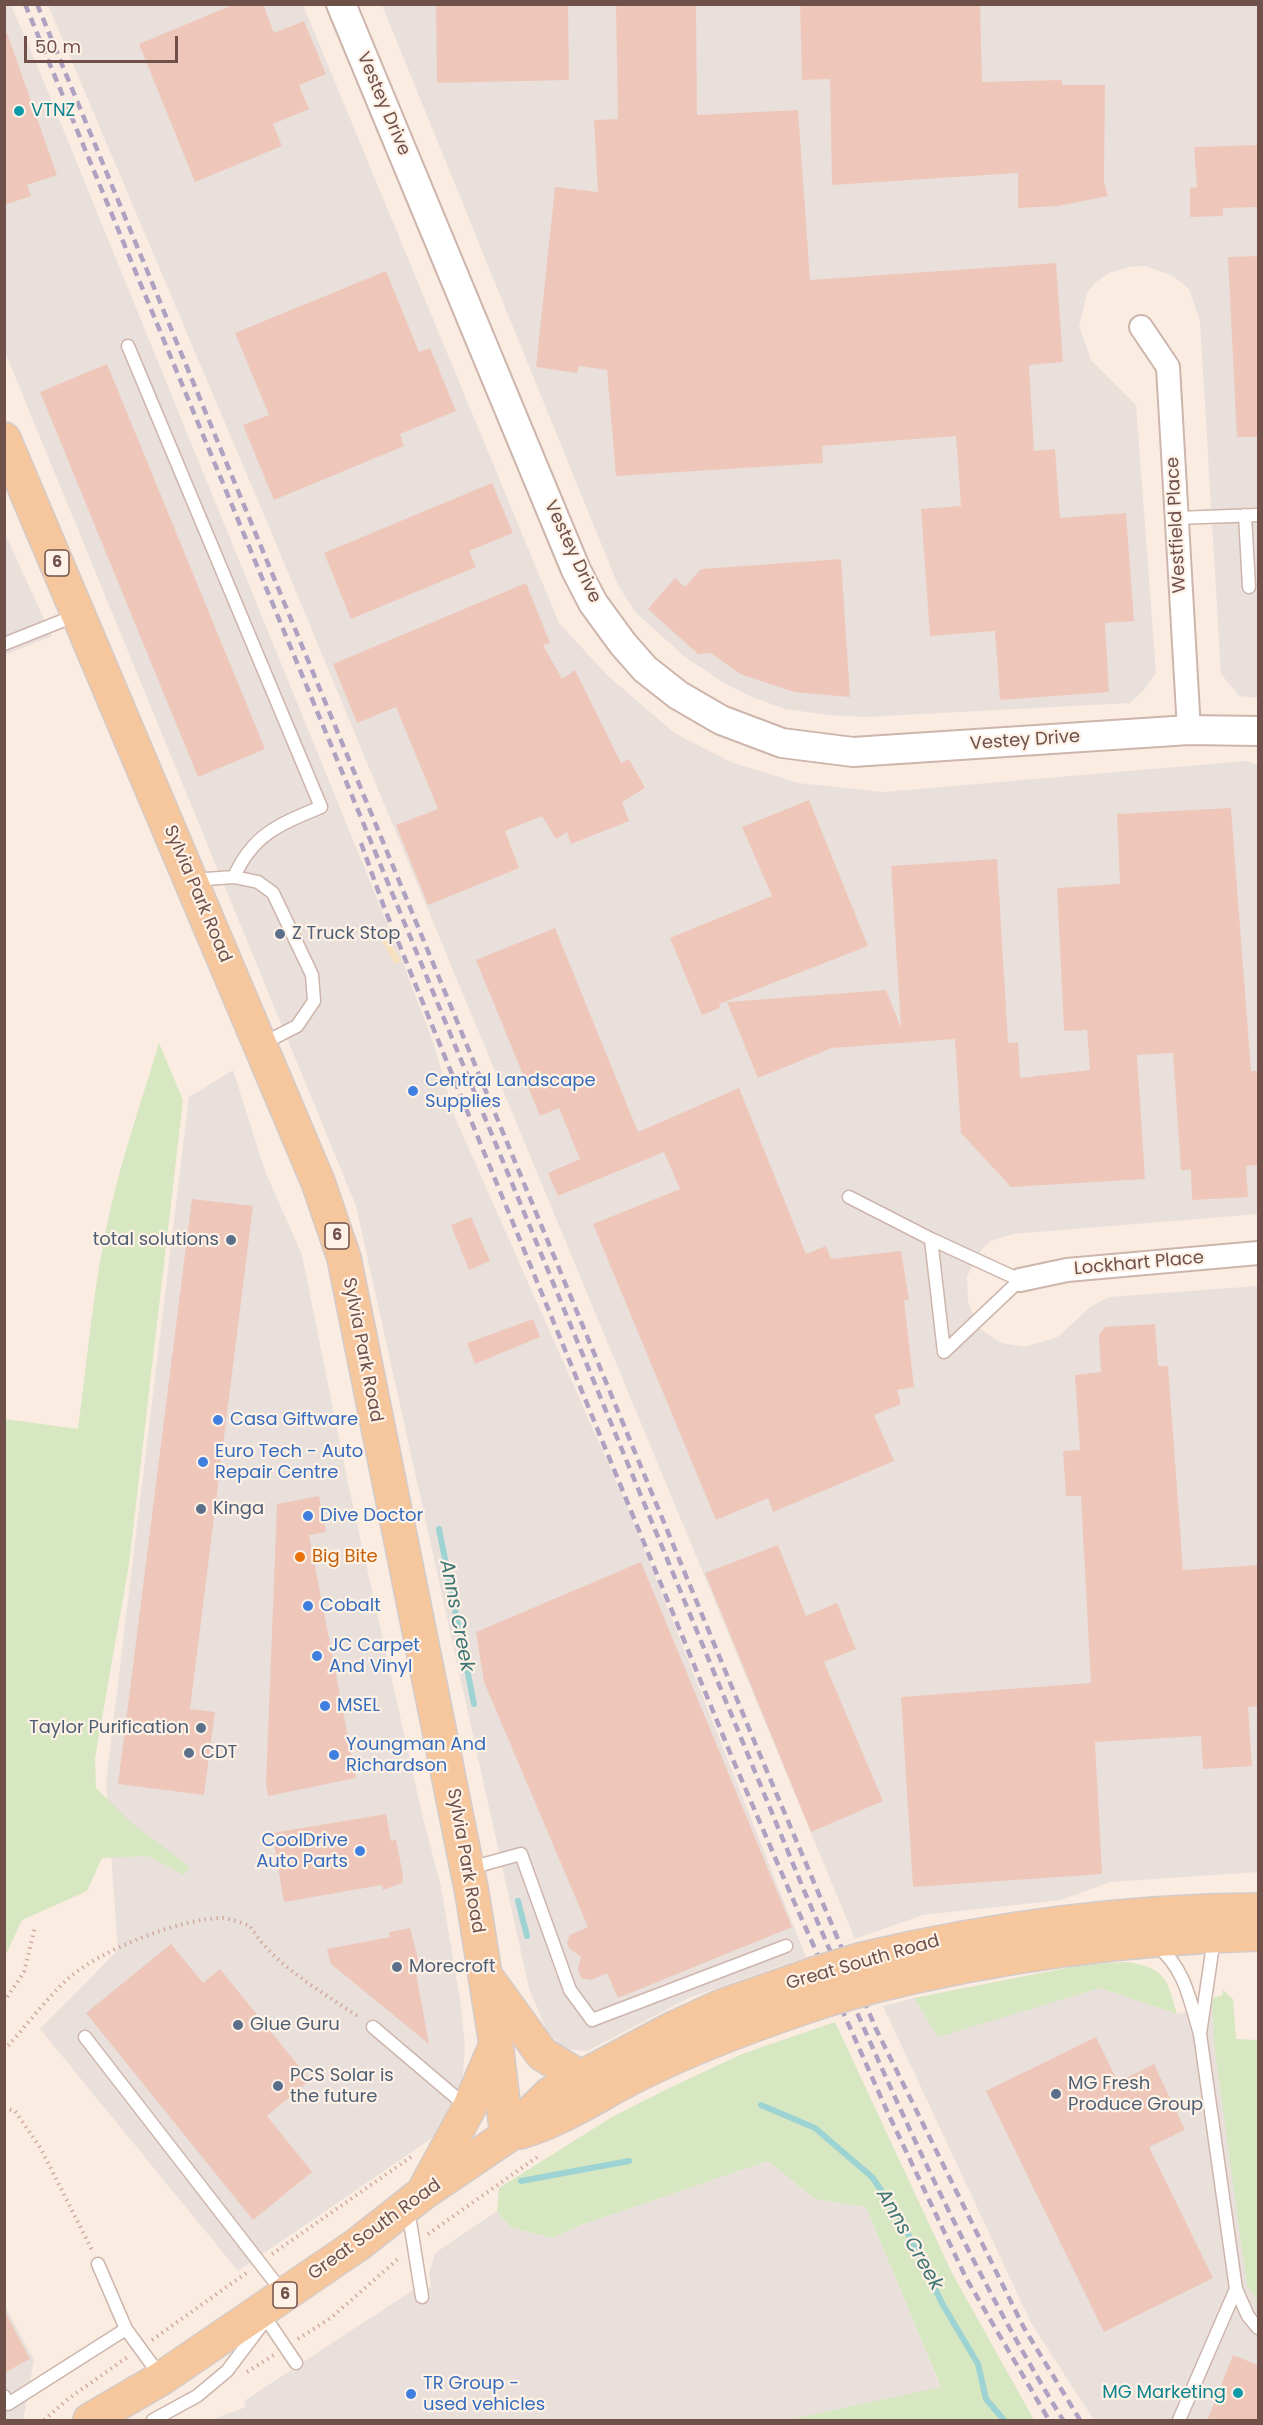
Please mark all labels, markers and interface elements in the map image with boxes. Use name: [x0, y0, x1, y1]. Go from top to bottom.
scale bar: [27, 24, 182, 62]
text: 50 m: [35, 34, 81, 59]
street label: Vestey Drive: [351, 49, 415, 159]
place label: VTNZ: [31, 100, 75, 122]
marker: VTNZ: [12, 104, 26, 118]
street label: Westfield Place: [1163, 456, 1191, 594]
street label: Vestey Drive: [539, 497, 605, 607]
road number: 6: [45, 550, 69, 576]
street label: Vestey Drive: [969, 726, 1081, 756]
street label: Sylvia Park Road: [158, 822, 236, 966]
place label: Z Truck Stop: [292, 923, 400, 945]
marker: Z Truck Stop: [273, 927, 287, 941]
place label: Central Landscape Supplies: [425, 1070, 596, 1112]
marker: Central Landscape Supplies: [406, 1084, 420, 1098]
road number: 6: [325, 1223, 349, 1249]
place label: total solutions: [93, 1229, 219, 1251]
marker: total solutions: [224, 1233, 238, 1247]
street label: Lockhart Place: [1073, 1248, 1205, 1280]
street label: Sylvia Park Road: [337, 1276, 387, 1424]
place label: Casa Giftware: [230, 1409, 358, 1431]
marker: Casa Giftware: [211, 1413, 225, 1427]
place label: Euro Tech - Auto Repair Centre: [215, 1441, 363, 1484]
marker: Euro Tech - Auto Repair Centre: [196, 1455, 210, 1469]
place label: Kinga: [213, 1498, 264, 1520]
marker: Kinga: [194, 1502, 208, 1516]
place label: Dive Doctor: [320, 1505, 423, 1527]
marker: Dive Doctor: [301, 1509, 315, 1523]
place label: Big Bite: [312, 1546, 378, 1568]
marker: Big Bite: [293, 1550, 307, 1564]
water label: Anns Creek: [433, 1558, 479, 1674]
place label: Cobalt: [320, 1595, 381, 1617]
marker: Cobalt: [301, 1599, 315, 1613]
place label: JC Carpet And Vinyl: [329, 1635, 420, 1678]
marker: JC Carpet And Vinyl: [310, 1649, 324, 1663]
place label: MSEL: [337, 1695, 380, 1717]
marker: MSEL: [318, 1699, 332, 1713]
place label: Taylor Purification: [29, 1717, 189, 1739]
marker: Taylor Purification: [194, 1721, 208, 1735]
place label: Youngman And Richardson: [346, 1734, 486, 1776]
place label: CDT: [201, 1742, 237, 1764]
marker: CDT: [182, 1746, 196, 1760]
marker: Youngman And Richardson: [327, 1748, 341, 1762]
street label: Sylvia Park Road: [442, 1787, 488, 1935]
place label: CoolDrive Auto Parts: [256, 1830, 348, 1872]
marker: CoolDrive Auto Parts: [353, 1844, 367, 1858]
street label: Great South Road: [784, 1931, 942, 1995]
place label: Morecroft: [409, 1956, 496, 1978]
marker: Morecroft: [390, 1960, 404, 1974]
place label: Glue Guru: [250, 2014, 340, 2036]
marker: Glue Guru: [231, 2018, 245, 2032]
place label: PCS Solar is the future: [290, 2065, 394, 2108]
place label: MG Fresh Produce Group: [1068, 2073, 1203, 2116]
marker: PCS Solar is the future: [271, 2079, 285, 2093]
marker: MG Fresh Produce Group: [1049, 2087, 1063, 2101]
street label: Great South Road: [304, 2175, 446, 2285]
water label: Anns Creek: [870, 2185, 948, 2295]
road number: 6: [273, 2282, 297, 2308]
place label: TR Group - used vehicles: [423, 2373, 545, 2416]
place label: MG Marketing: [1102, 2382, 1226, 2404]
marker: MG Marketing: [1231, 2386, 1245, 2400]
marker: TR Group - used vehicles: [404, 2387, 418, 2401]

